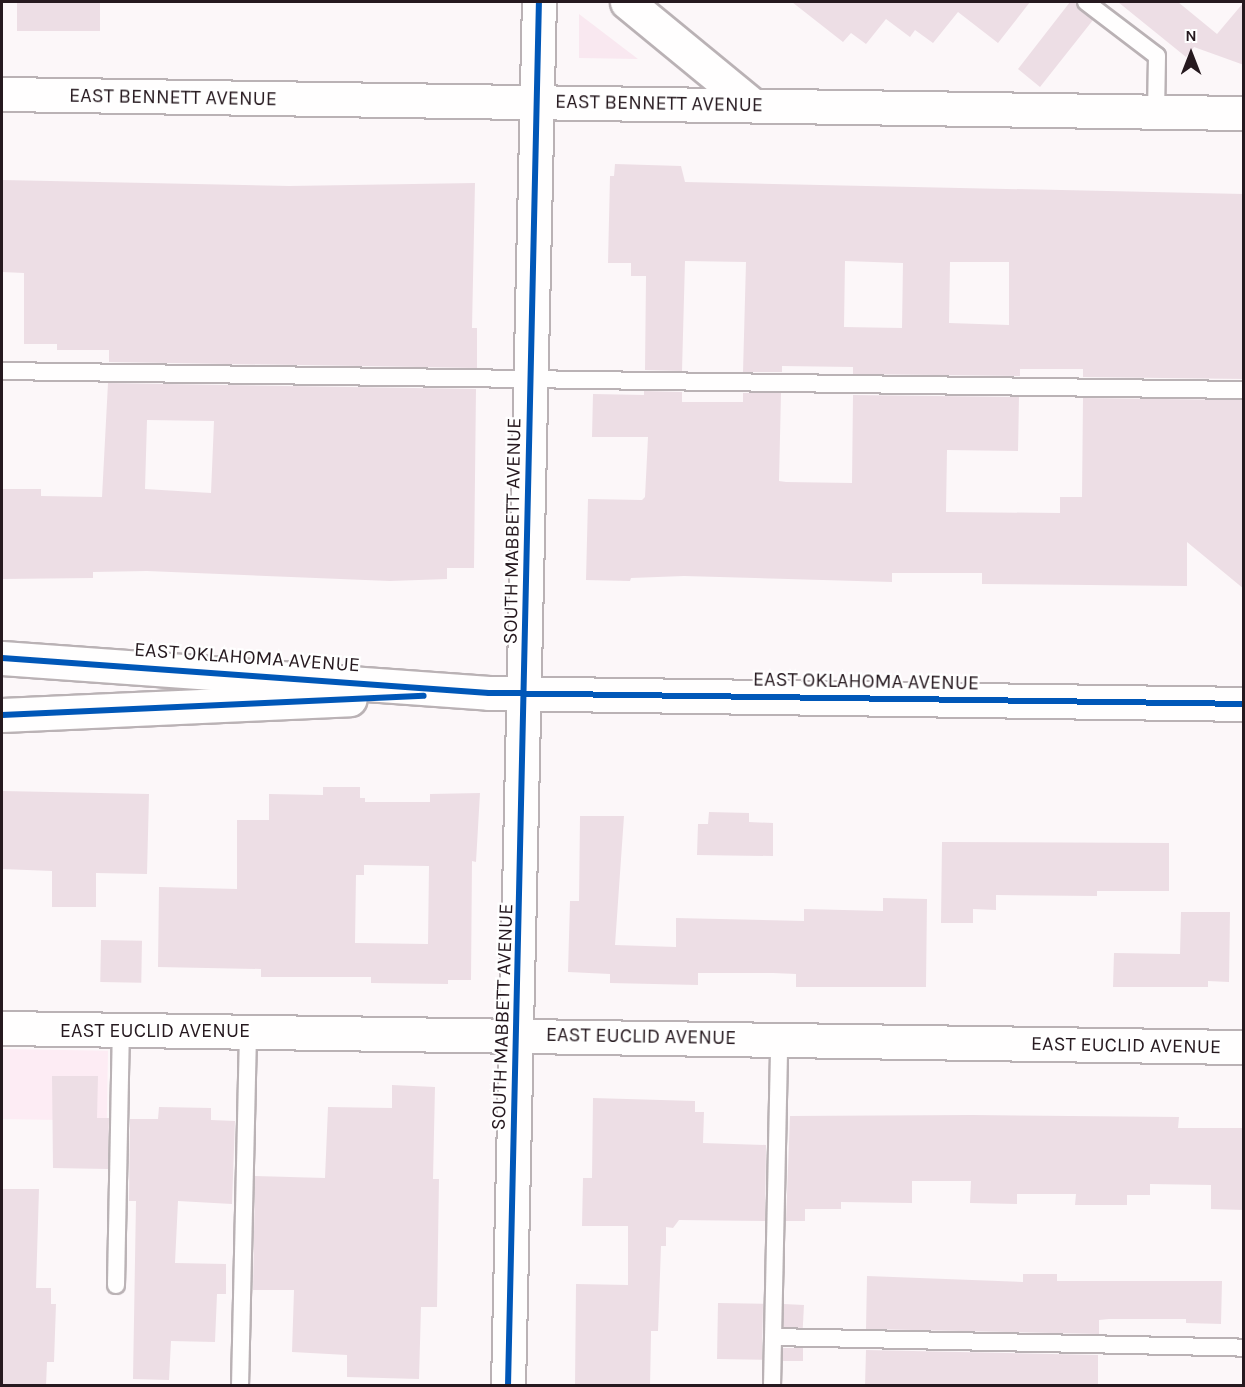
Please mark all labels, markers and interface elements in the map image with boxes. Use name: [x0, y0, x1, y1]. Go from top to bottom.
north arrow: [1161, 24, 1221, 84]
text: N: [1185, 26, 1197, 45]
street label: EAST BENNETT AVENUE: [69, 83, 277, 111]
street label: EAST BENNETT AVENUE: [555, 89, 763, 117]
street label: SOUTH MABBETT AVENUE: [498, 417, 526, 645]
street label: EAST OKLAHOMA AVENUE: [133, 637, 361, 677]
street label: EAST OKLAHOMA AVENUE: [753, 667, 979, 695]
street label: SOUTH MABBETT AVENUE: [486, 903, 518, 1131]
street label: EAST EUCLID AVENUE: [60, 1018, 250, 1042]
street label: EAST EUCLID AVENUE: [546, 1022, 736, 1050]
street label: EAST EUCLID AVENUE: [1031, 1031, 1221, 1059]

